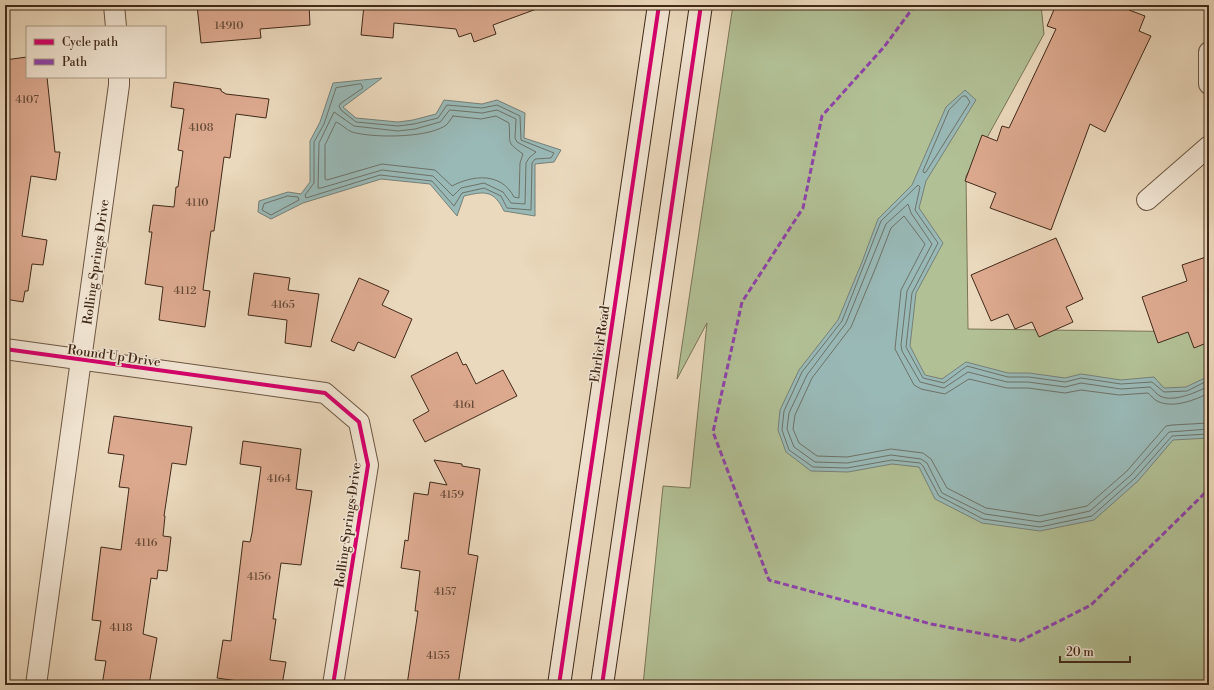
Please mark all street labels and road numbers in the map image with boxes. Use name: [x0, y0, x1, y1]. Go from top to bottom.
street label: Rolling Springs Drive: [79, 198, 113, 326]
street label: Ehrlich Road: [587, 304, 613, 384]
street label: Round Up Drive: [66, 342, 162, 371]
street label: Rolling Springs Drive: [331, 461, 365, 589]

